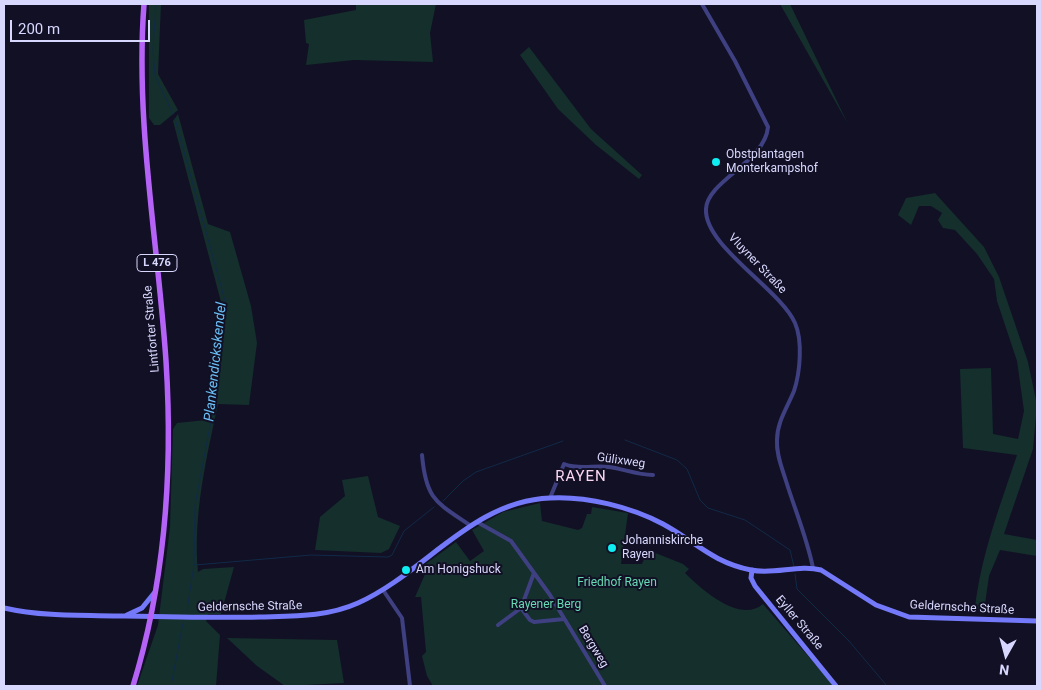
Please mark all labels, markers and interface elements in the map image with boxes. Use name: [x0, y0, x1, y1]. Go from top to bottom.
scale bar: [12, 10, 152, 42]
text: 200 m: [18, 20, 60, 38]
place label: Obstplantagen Monterkampshof: [726, 148, 818, 176]
marker: Obstplantagen Monterkampshof: [710, 156, 722, 168]
street label: Vluyner Straße: [725, 231, 789, 297]
road number: L 476: [137, 254, 177, 272]
street label: Lintforter Straße: [141, 285, 163, 373]
water label: Plankendickskendel: [201, 302, 231, 422]
street label: Gülixweg: [596, 450, 646, 472]
district label: RAYEN: [555, 468, 607, 486]
place label: Johanniskirche Rayen: [622, 534, 703, 562]
marker: Johanniskirche Rayen: [606, 542, 618, 554]
place label: Am Honigshuck: [416, 563, 501, 577]
marker: Am Honigshuck: [400, 564, 412, 576]
park label: Friedhof Rayen: [577, 576, 657, 590]
street label: Eyller Straße: [772, 593, 826, 653]
park label: Rayener Berg: [511, 598, 581, 612]
street label: Geldernsche Straße: [909, 598, 1015, 618]
street label: Geldernsche Straße: [198, 599, 302, 615]
street label: Bergweg: [575, 623, 611, 671]
north arrow: [981, 630, 1031, 680]
text: N: [998, 661, 1010, 678]

